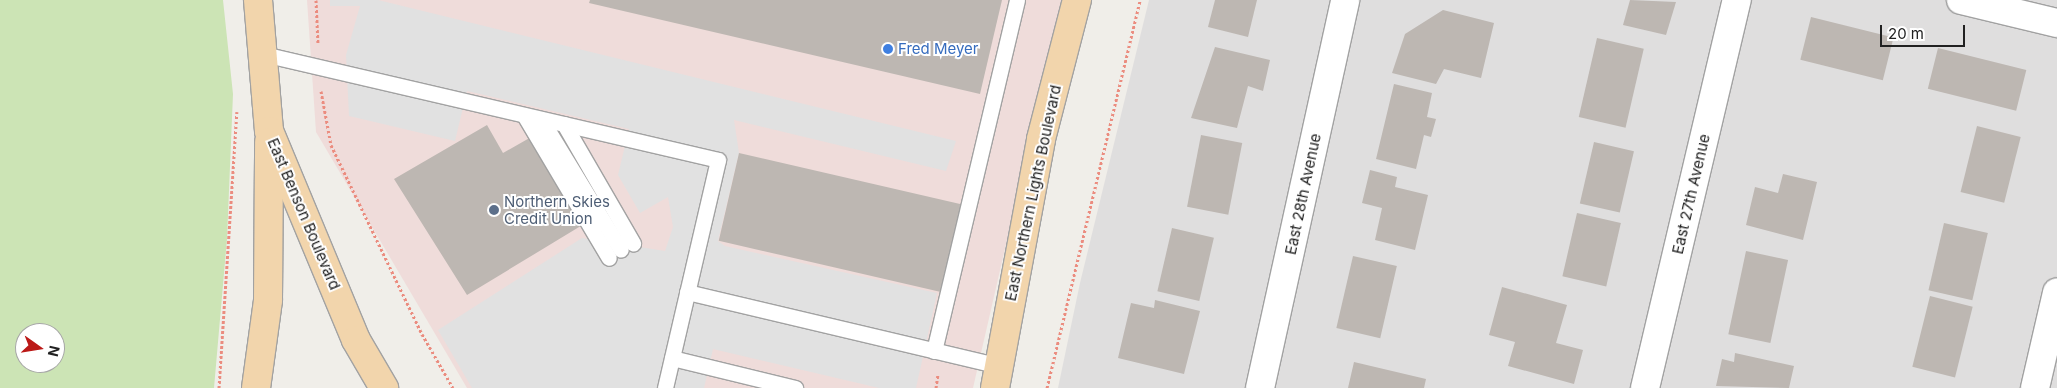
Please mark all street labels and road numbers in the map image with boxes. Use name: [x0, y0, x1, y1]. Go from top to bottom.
street label: East Northern Lights Boulevard: [1001, 83, 1065, 303]
street label: East 28th Avenue: [1281, 132, 1325, 256]
street label: East 27th Avenue: [1668, 132, 1714, 256]
street label: East Benson Boulevard: [264, 135, 344, 293]

